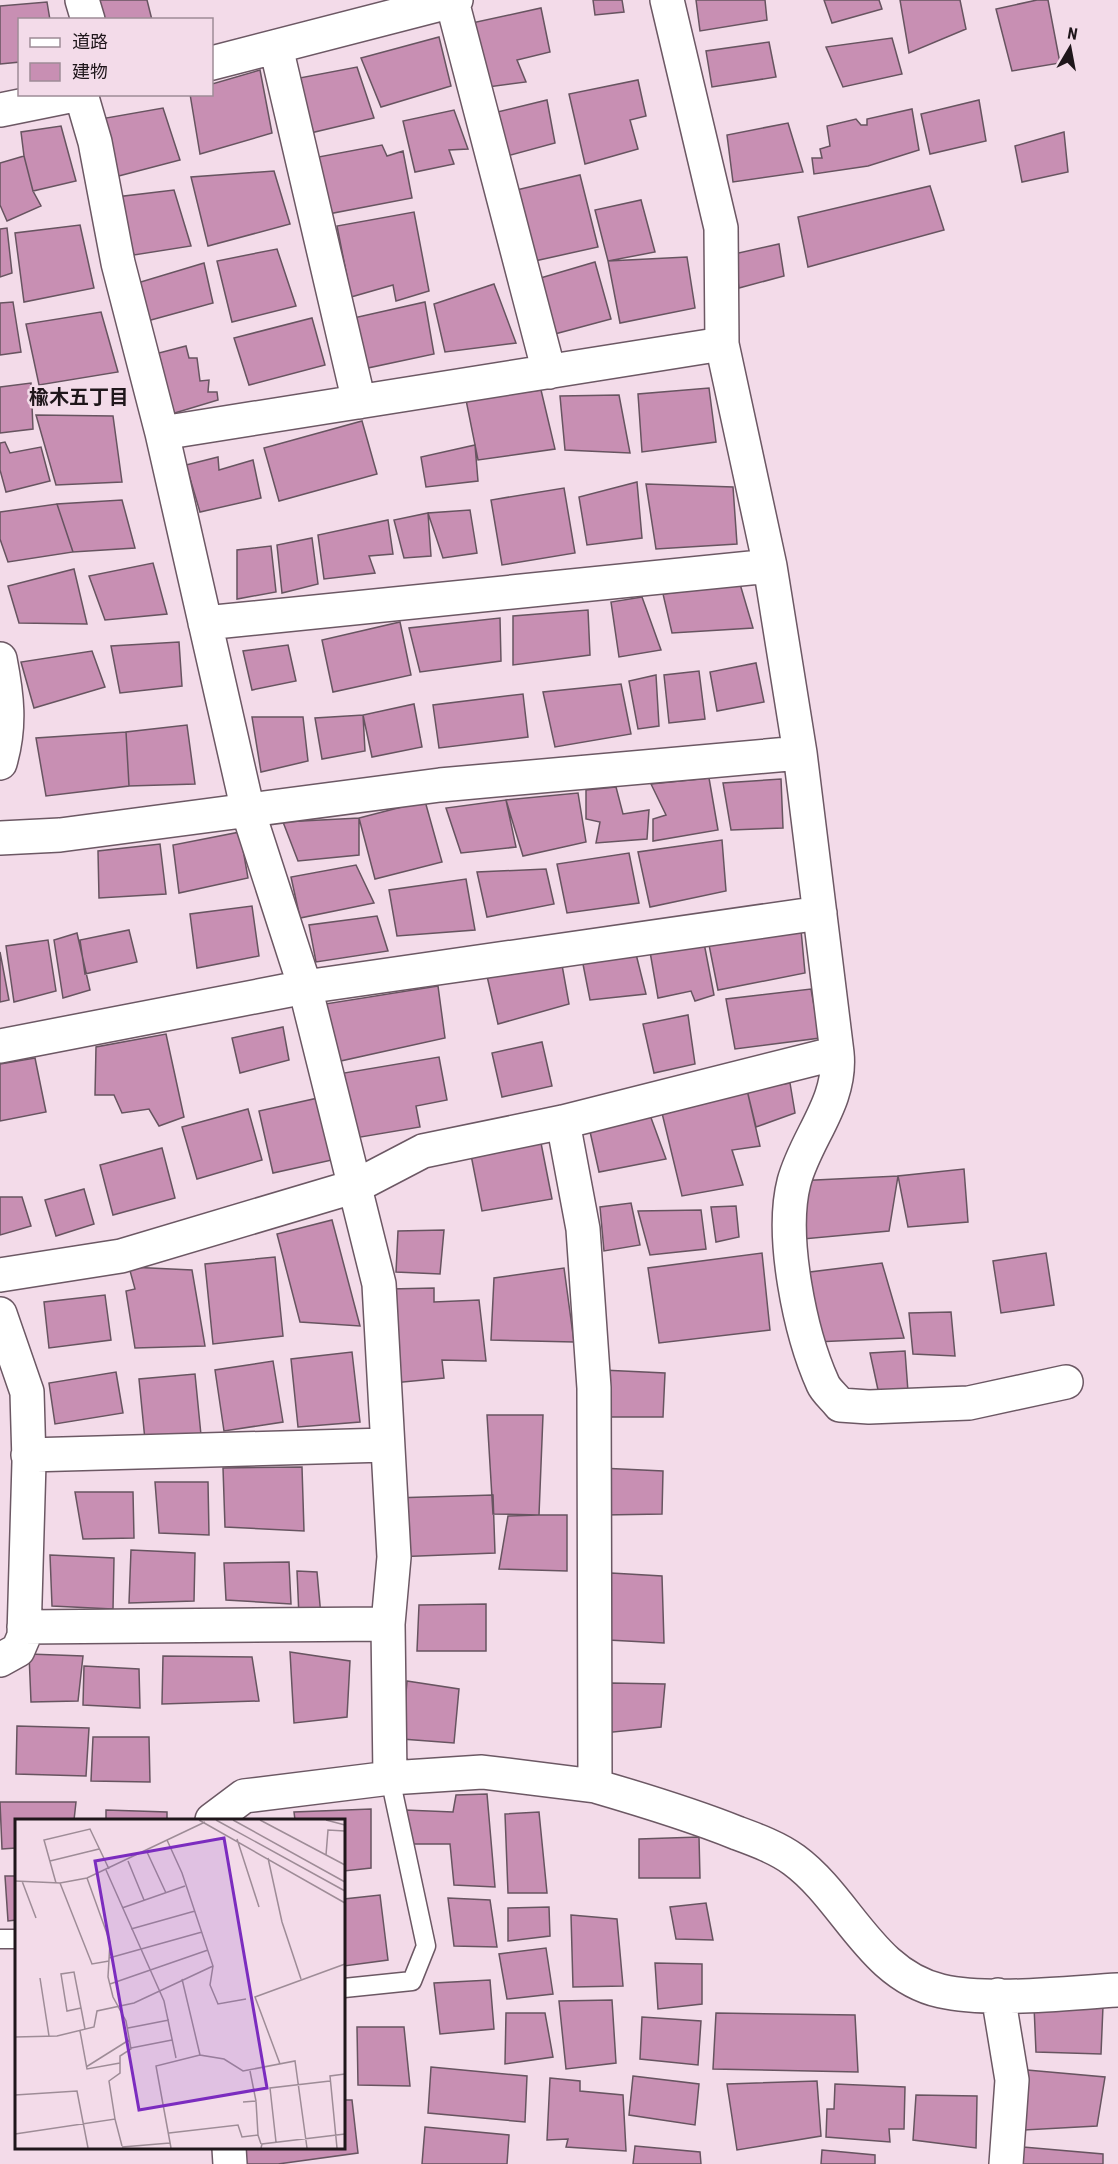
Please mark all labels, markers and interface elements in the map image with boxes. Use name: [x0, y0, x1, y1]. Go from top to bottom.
legend: [18, 18, 213, 96]
north arrow: [1040, 18, 1100, 78]
text: N: [1066, 24, 1079, 44]
text: 道路: [72, 31, 108, 52]
text: 建物: [72, 61, 108, 82]
district label: 楡木五丁目: [29, 385, 129, 409]
inset map: [15, 1819, 345, 2149]

